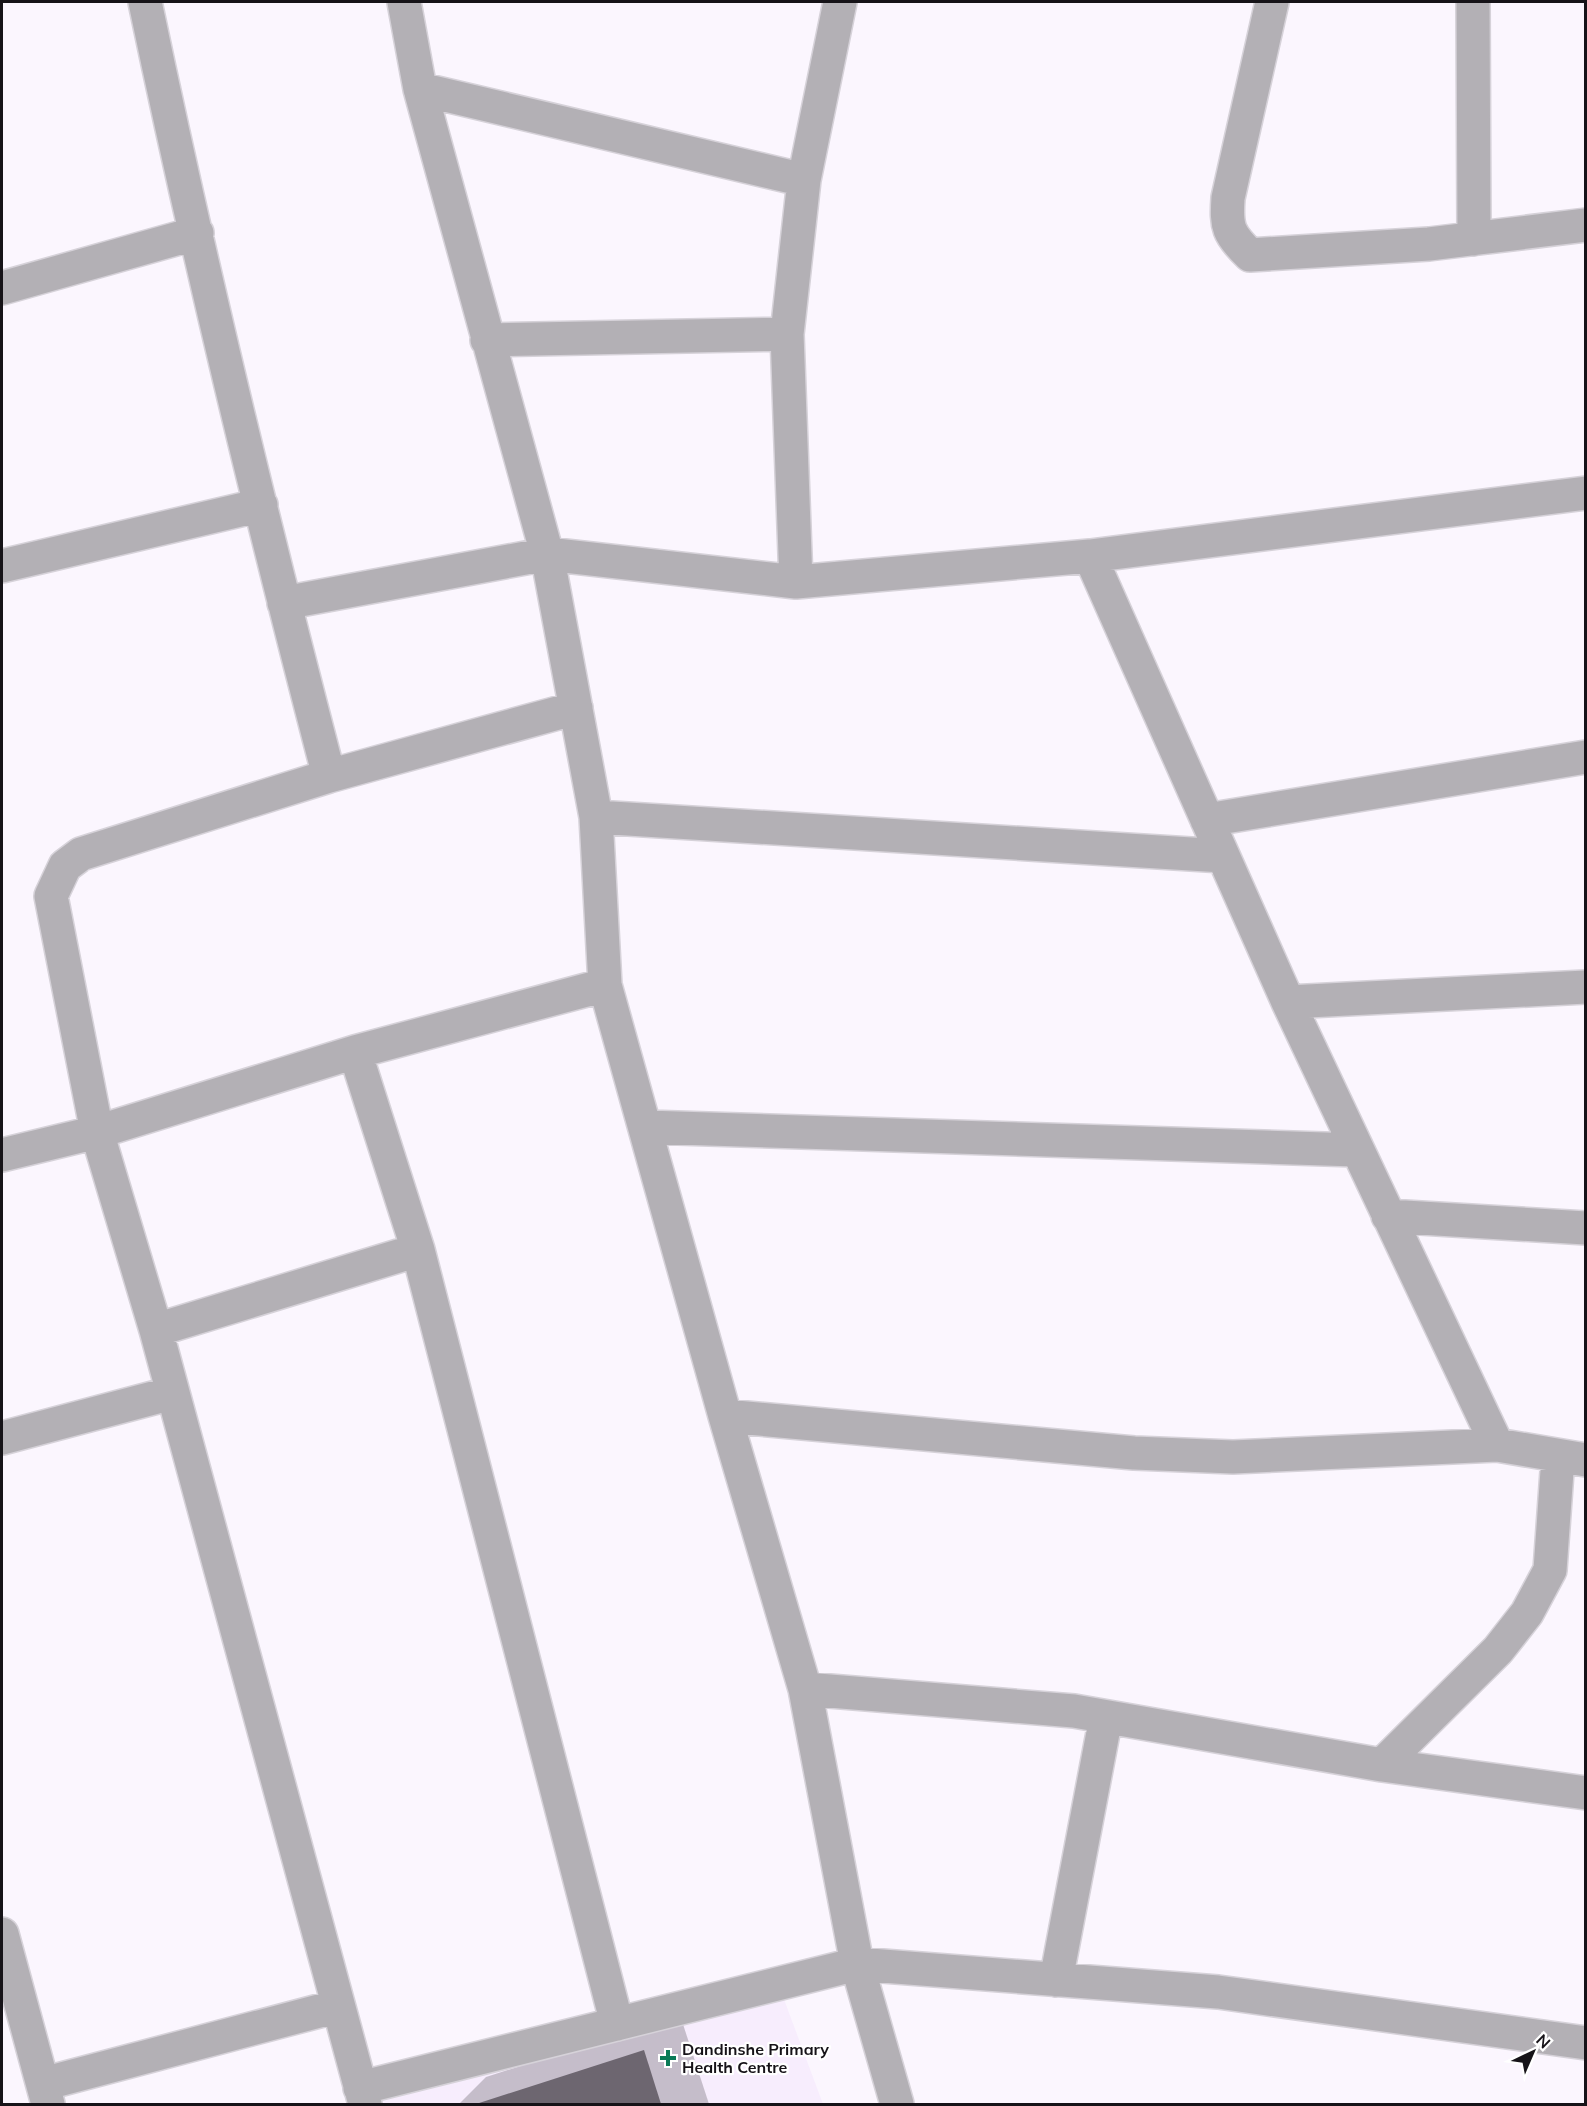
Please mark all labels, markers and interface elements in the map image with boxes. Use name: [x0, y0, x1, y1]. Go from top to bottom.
north arrow: [1503, 2022, 1563, 2082]
text: N: [1532, 2030, 1555, 2053]
place label: Dandinshe Primary Health Centre: [682, 2039, 829, 2077]
marker: Dandinshe Primary Health Centre: [659, 2049, 677, 2067]

